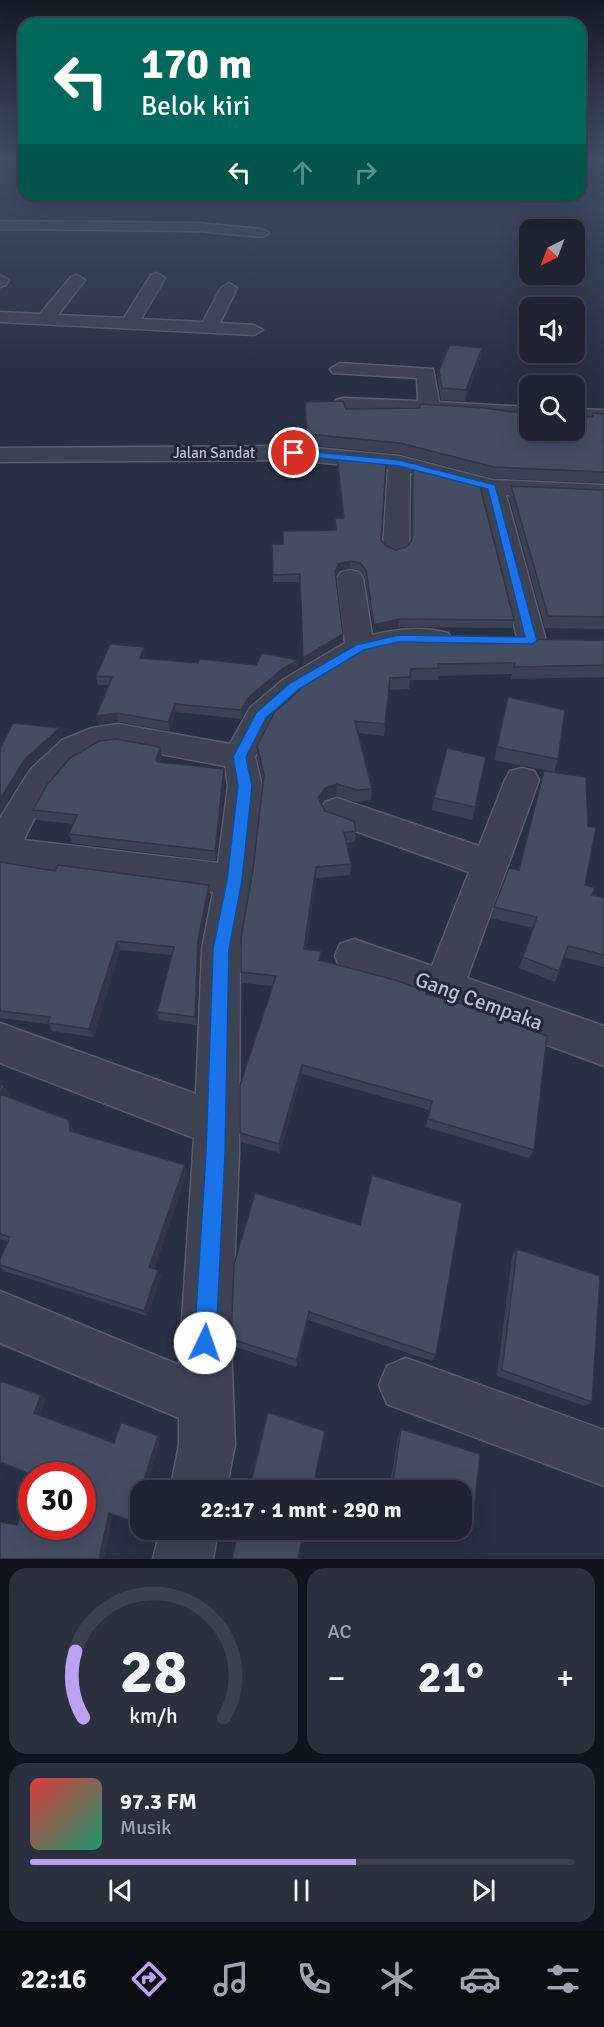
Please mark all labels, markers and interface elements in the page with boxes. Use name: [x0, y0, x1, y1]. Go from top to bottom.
text: 170 m: [141, 39, 252, 90]
icon: left: [42, 42, 120, 120]
text: Belok kiri: [141, 90, 250, 123]
icon: left: [223, 156, 256, 189]
icon: ahead: [286, 156, 319, 189]
icon: right: [349, 156, 382, 189]
north arrow: [519, 219, 585, 285]
map controls: [519, 219, 585, 441]
button: sound: [519, 297, 585, 363]
button: search: [519, 375, 585, 441]
pin: [268, 427, 319, 478]
icon: arrive: [277, 436, 310, 469]
street label: Jalan Sandat: [173, 444, 255, 462]
street label: Gang Cempaka: [412, 966, 546, 1036]
position arrow: [173, 1311, 237, 1375]
speed limit sign: 30: [18, 1462, 96, 1540]
text: 22:17 · 1 mnt · 290 m: [201, 1496, 401, 1523]
text: AC: [328, 1619, 352, 1644]
text: 28: [120, 1633, 187, 1710]
text: 21°: [417, 1650, 484, 1705]
text: −: [328, 1658, 345, 1699]
text: +: [556, 1658, 574, 1699]
text: km/h: [129, 1703, 178, 1729]
text: 97.3 FM: [120, 1788, 197, 1815]
text: Musik: [120, 1815, 171, 1840]
icon: previous: [104, 1874, 137, 1907]
icon: pause: [285, 1874, 318, 1907]
icon: next: [467, 1874, 500, 1907]
icon: directions: [128, 1958, 170, 2000]
icon: music: [210, 1958, 252, 2000]
icon: phone: [293, 1958, 335, 2000]
icon: climate: [376, 1958, 418, 2000]
icon: car: [459, 1958, 501, 2000]
icon: filters: [542, 1958, 584, 2000]
text: 22:16: [20, 1963, 87, 1996]

